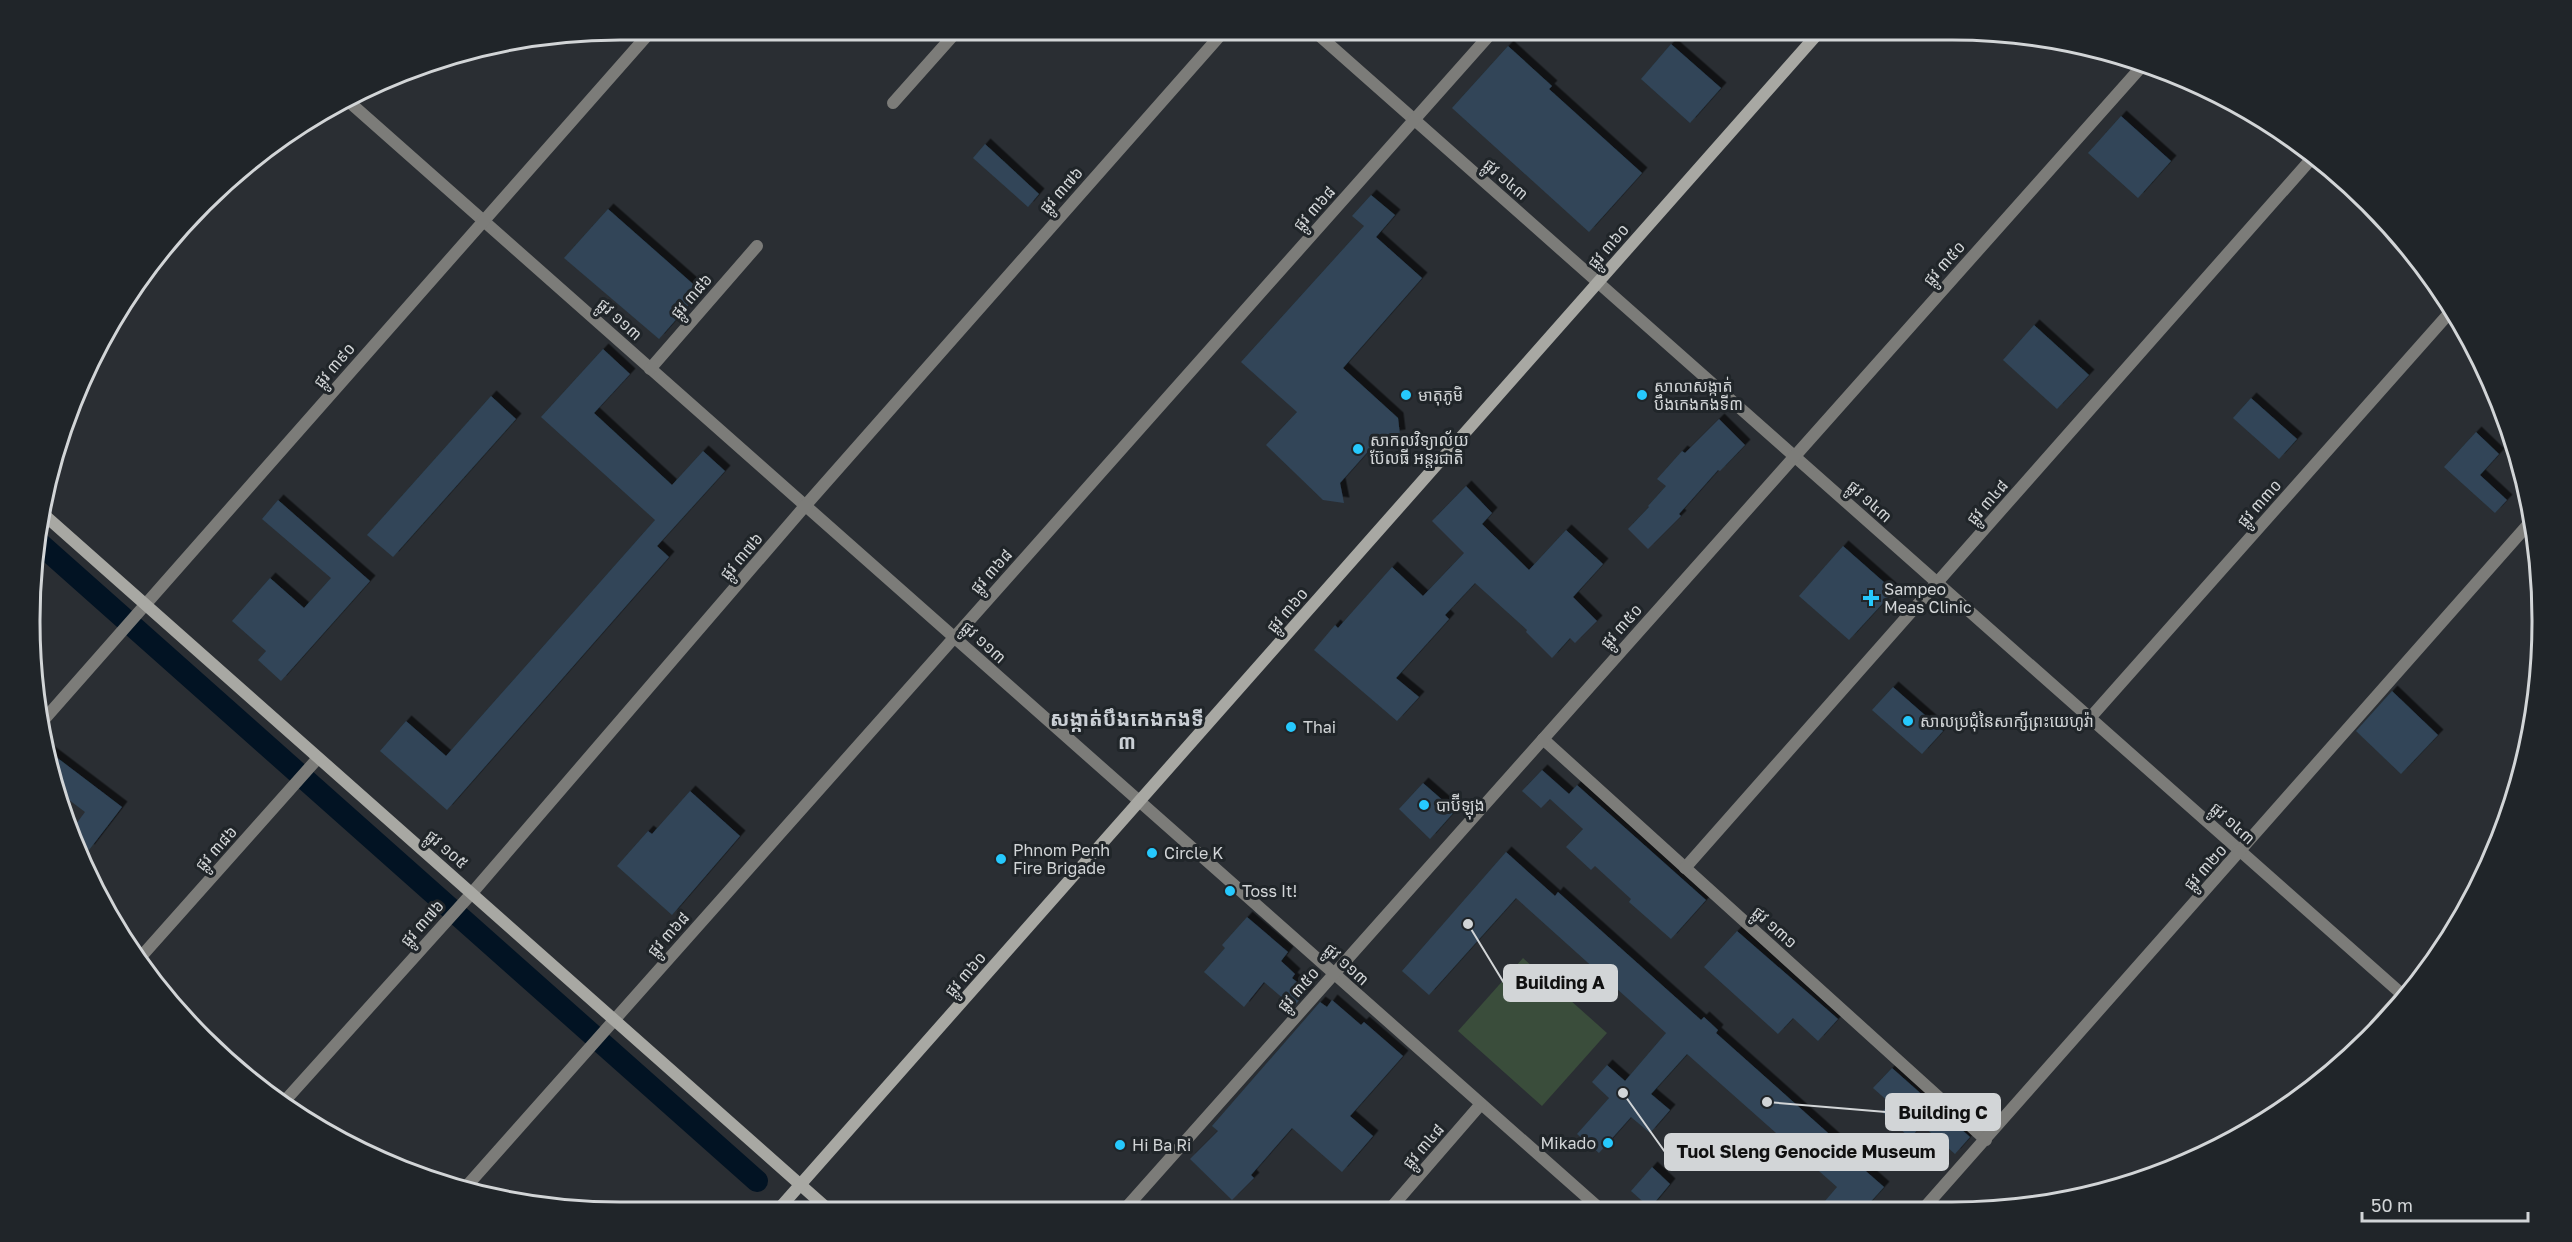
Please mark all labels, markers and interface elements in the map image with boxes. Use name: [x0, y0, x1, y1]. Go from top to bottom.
street label: ផ្លូវ ១៤៣: [1476, 154, 1533, 208]
street label: ផ្លូវ ៣៧៦: [1035, 163, 1091, 221]
street label: ផ្លូវ ៣៦៨: [1289, 181, 1343, 238]
street label: ផ្លូវ ៣៦០: [1583, 219, 1637, 276]
street label: ផ្លូវ ៣៥០: [1919, 236, 1973, 293]
street label: ផ្លូវ ៣៨៦: [666, 269, 720, 326]
street label: ផ្លូវ ១១៣: [590, 294, 647, 348]
street label: ផ្លូវ ៣៩០: [309, 338, 363, 395]
place label: សាលាសង្កាត់ បឹងកេងកងទី៣: [1654, 376, 1743, 414]
place label: មាតុភូមិ: [1418, 385, 1463, 406]
marker: មាតុភូមិ: [1399, 388, 1413, 402]
marker: សាលាសង្កាត់ បឹងកេងកងទី៣: [1635, 388, 1649, 402]
place label: សាកលវិទ្យាល័យ ប៊ែលធី អន្តរជាតិ: [1370, 430, 1469, 468]
marker: សាកលវិទ្យាល័យ ប៊ែលធី អន្តរជាតិ: [1351, 442, 1365, 456]
street label: ផ្លូវ ៣៤៨: [1962, 475, 2016, 532]
street label: ផ្លូវ ៣៣០: [2232, 475, 2289, 534]
street label: ផ្លូវ ១៤៣: [1840, 476, 1897, 530]
street label: ផ្លូវ ៣៧៦: [715, 528, 770, 587]
street label: ផ្លូវ ៣៦៨: [966, 544, 1020, 601]
place label: Sampeo Meas Clinic: [1884, 579, 1972, 617]
street label: ផ្លូវ ៣៦០: [1262, 583, 1316, 640]
marker: Sampeo Meas Clinic: [1862, 589, 1880, 607]
street label: ផ្លូវ ៣៥០: [1596, 599, 1650, 656]
street label: ផ្លូវ ១១៣: [954, 617, 1011, 671]
district label: សង្កាត់បឹងកេងកងទី ៣: [1050, 706, 1204, 753]
place label: សាលប្រជុំនៃសាក្សីព្រះយេហូវ៉ា: [1920, 711, 2094, 732]
marker: សាលប្រជុំនៃសាក្សីព្រះយេហូវ៉ា: [1901, 714, 1915, 728]
place label: Thai: [1303, 717, 1336, 737]
marker: Thai: [1284, 720, 1298, 734]
place label: បាប៊ីឡុង: [1436, 793, 1485, 820]
marker: បាប៊ីឡុង: [1417, 798, 1431, 812]
street label: ផ្លូវ ១៤៣: [2203, 798, 2260, 852]
street label: ផ្លូវ ៣៨៦: [191, 821, 245, 878]
street label: ផ្លូវ ១០៥: [419, 825, 472, 876]
place label: Phnom Penh Fire Brigade: [1013, 840, 1110, 878]
street label: ផ្លូវ ៣២០: [2179, 840, 2234, 897]
place label: Circle K: [1164, 843, 1223, 863]
marker: Circle K: [1145, 846, 1159, 860]
marker: Phnom Penh Fire Brigade: [994, 852, 1008, 866]
place label: Toss It!: [1242, 881, 1297, 901]
marker: Toss It!: [1223, 884, 1237, 898]
street label: ផ្លូវ ៣៧៦: [396, 896, 452, 954]
street label: ផ្លូវ ១៣១: [1745, 902, 1802, 956]
street label: ផ្លូវ ៣៦៨: [643, 907, 697, 964]
street label: ផ្លូវ ១១៣: [1317, 939, 1374, 993]
street label: ផ្លូវ ៣៦០: [940, 947, 994, 1004]
street label: ផ្លូវ ៣៥០: [1273, 962, 1327, 1019]
callout: Building A: [1504, 965, 1617, 1001]
text: Building A: [1515, 971, 1605, 993]
callout: Building C: [1886, 1094, 2000, 1130]
text: Building C: [1898, 1101, 1988, 1123]
street label: ផ្លូវ ៣៤៨: [1398, 1119, 1452, 1176]
place label: Mikado: [1541, 1133, 1596, 1153]
callout: Tuol Sleng Genocide Museum: [1665, 1134, 1948, 1170]
place label: Hi Ba Ri: [1132, 1135, 1191, 1155]
marker: Mikado: [1601, 1136, 1615, 1150]
marker: Hi Ba Ri: [1113, 1138, 1127, 1152]
text: Tuol Sleng Genocide Museum: [1677, 1140, 1936, 1162]
scale bar: [2362, 1185, 2528, 1223]
text: 50 m: [2371, 1194, 2413, 1216]

